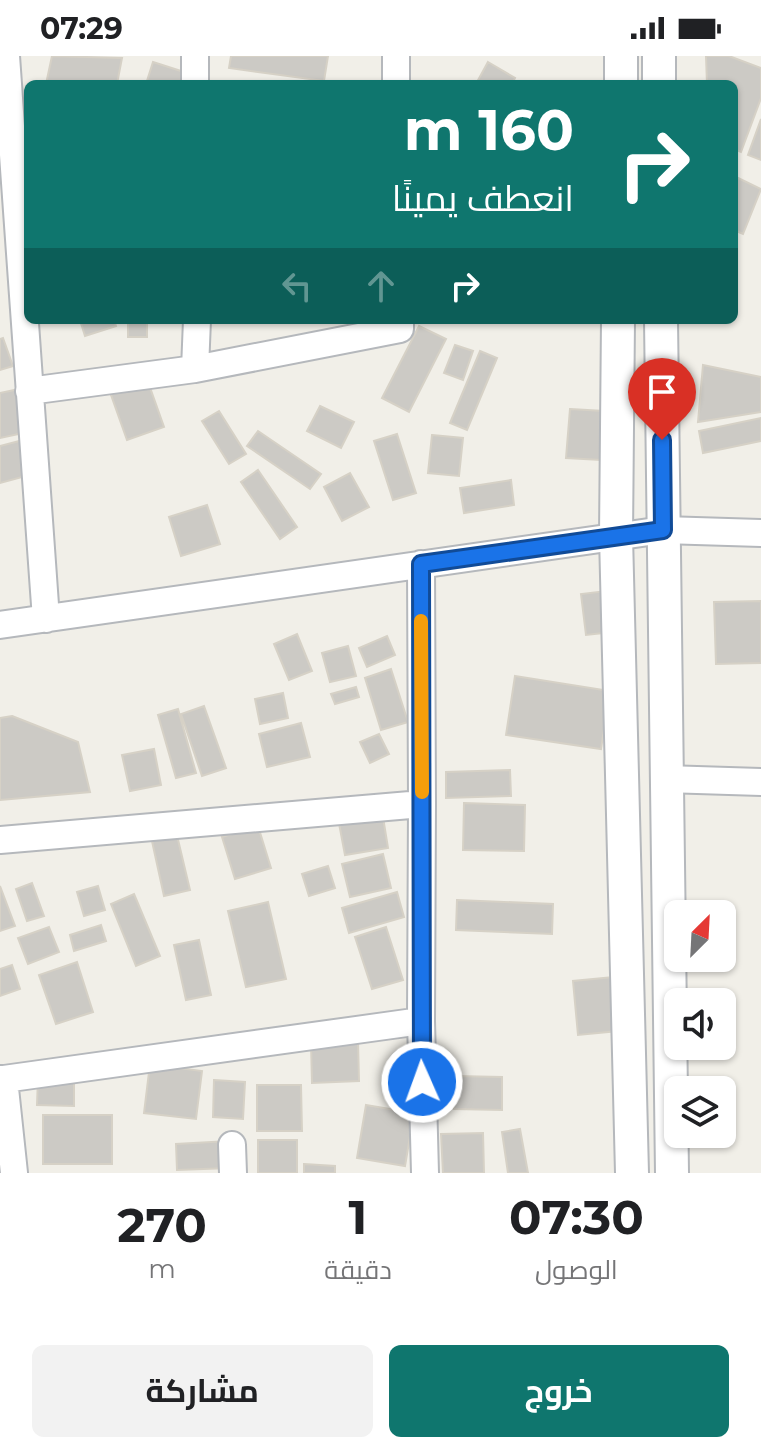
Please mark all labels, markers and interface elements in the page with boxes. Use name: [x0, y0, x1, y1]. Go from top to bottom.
text: 07:29: [40, 10, 123, 47]
text: 160 m: [404, 96, 574, 164]
icon: right: [602, 112, 706, 216]
text: انعطف يمينًا: [392, 176, 574, 220]
icon: left: [275, 264, 319, 308]
icon: ahead: [359, 264, 403, 308]
icon: right: [443, 264, 487, 308]
pin: [628, 358, 696, 440]
icon: arrive: [640, 370, 684, 414]
north arrow: [664, 900, 736, 972]
map controls: [664, 900, 736, 1148]
button: sound: [664, 988, 736, 1060]
position arrow: [380, 1040, 464, 1124]
button: layers: [664, 1076, 736, 1148]
text: 1: [349, 1188, 367, 1246]
text: 07:30: [509, 1188, 644, 1246]
text: 270: [117, 1196, 207, 1254]
text: m: [148, 1253, 176, 1285]
text: دقيقة: [324, 1254, 392, 1286]
text: الوصول: [535, 1254, 618, 1286]
button: مشاركة: [32, 1345, 373, 1437]
button: خروج: [389, 1345, 729, 1437]

